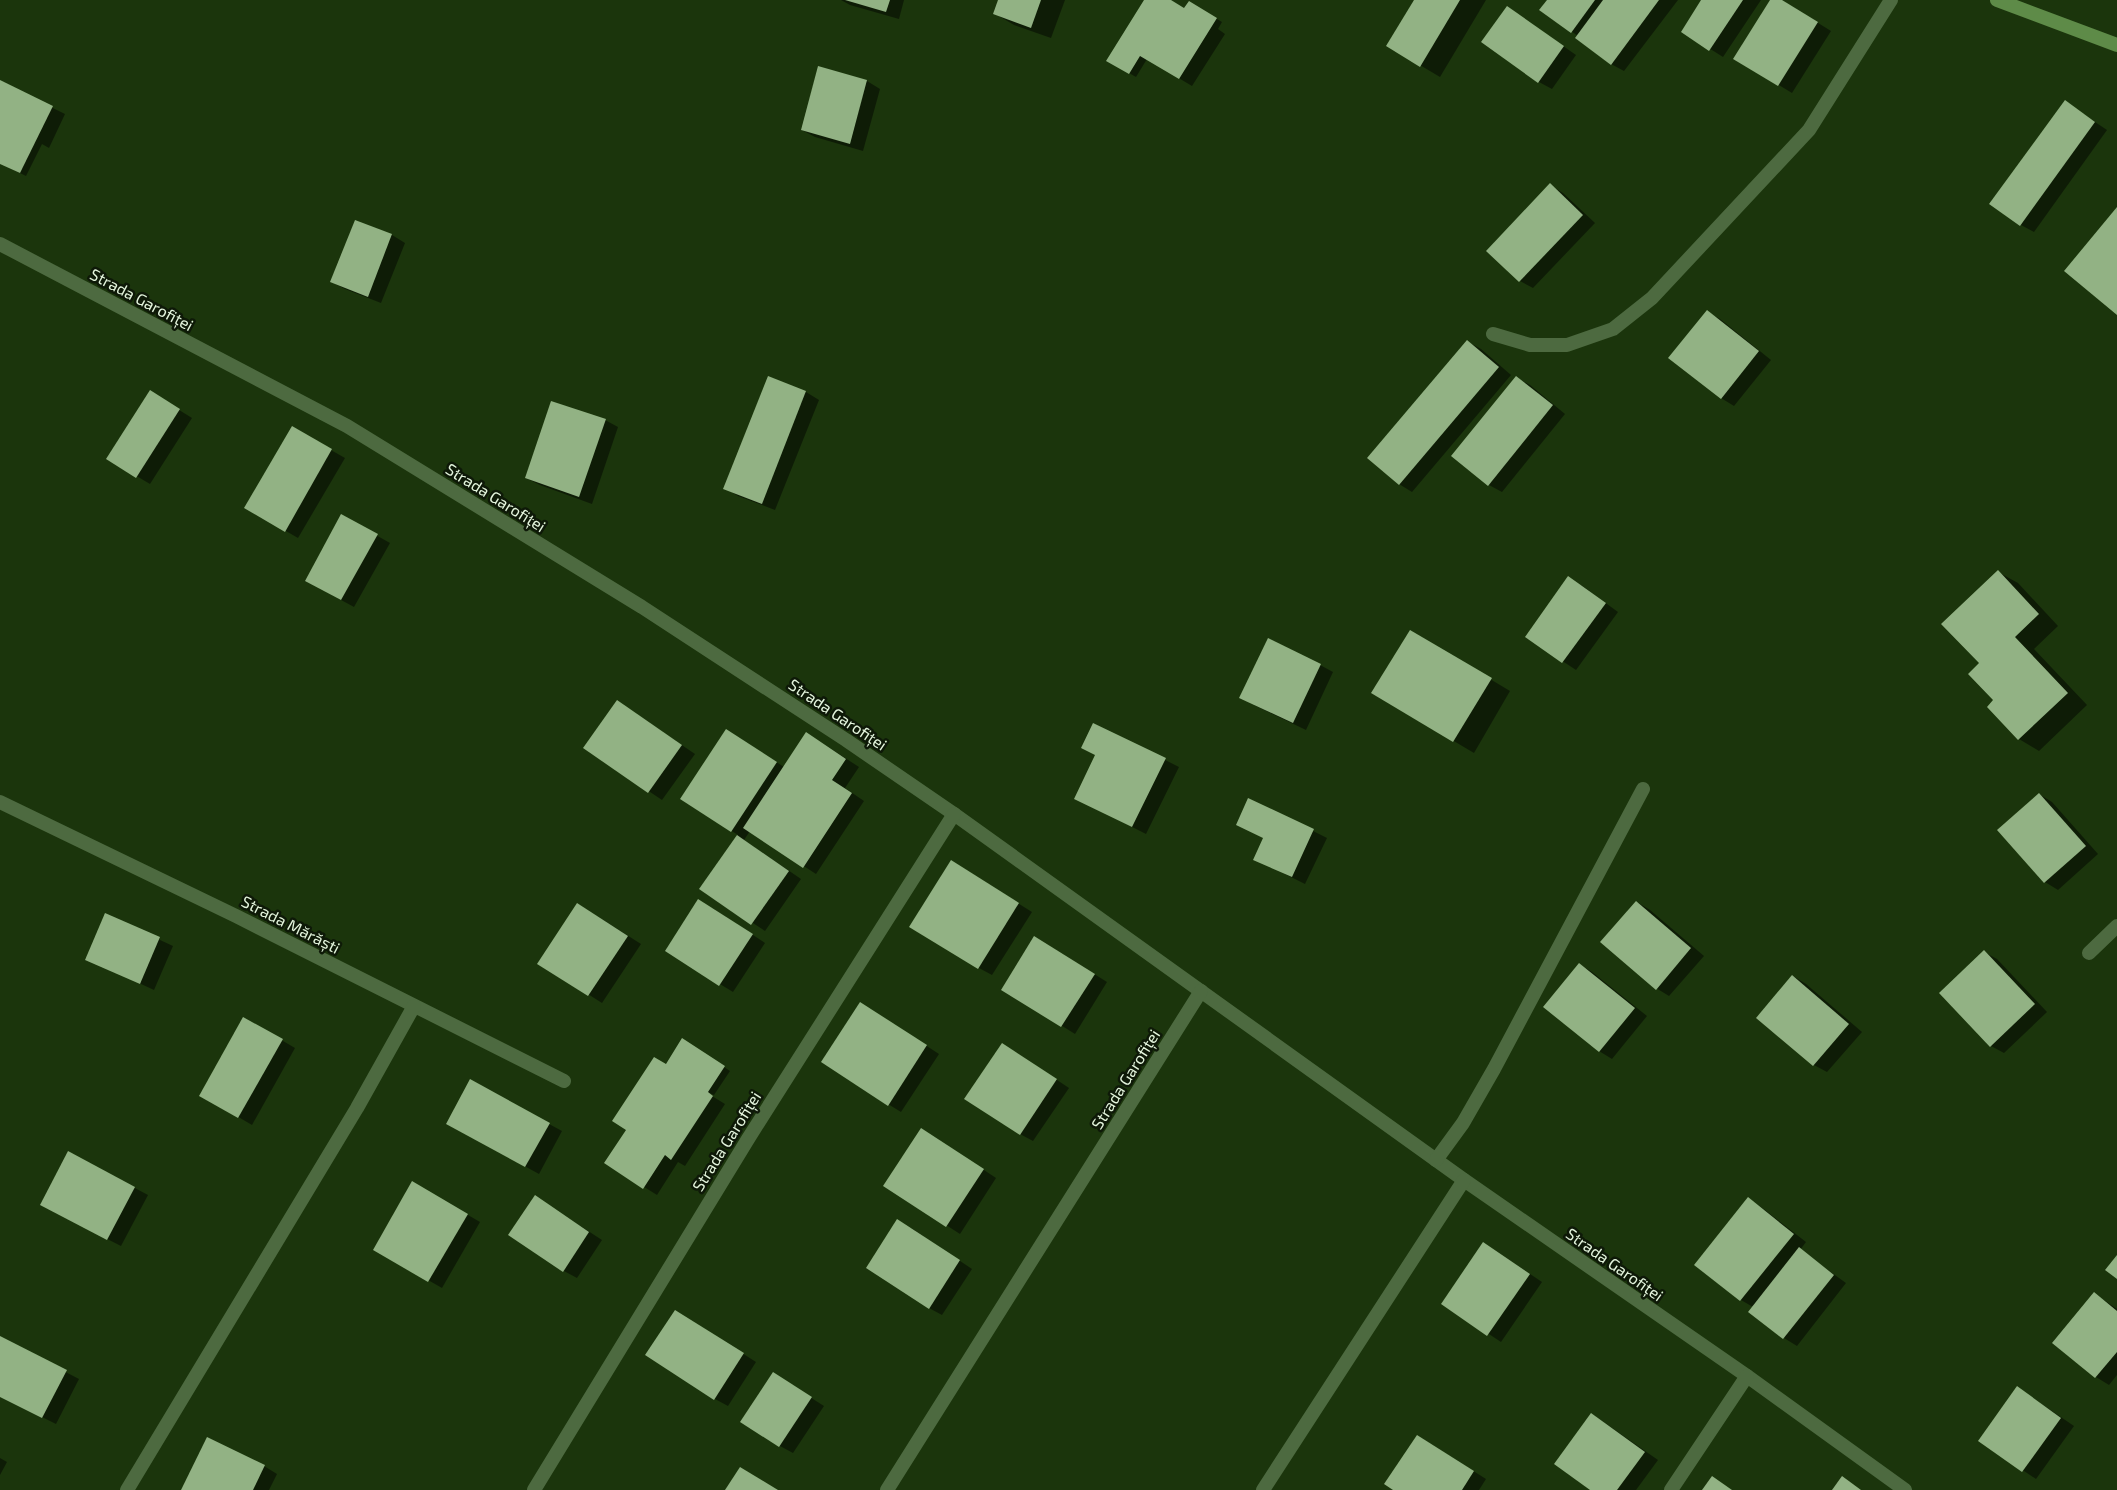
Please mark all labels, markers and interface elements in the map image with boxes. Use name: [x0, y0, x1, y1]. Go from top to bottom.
street label: Strada Garofiței: [86, 264, 197, 336]
street label: Strada Garofiței: [441, 459, 549, 537]
street label: Strada Garofiței: [784, 674, 891, 755]
street label: Strada Mărăști: [238, 891, 343, 959]
street label: Strada Garofiței: [1087, 1026, 1165, 1134]
street label: Strada Garofiței: [688, 1088, 766, 1196]
street label: Strada Garofiței: [1562, 1223, 1667, 1306]

